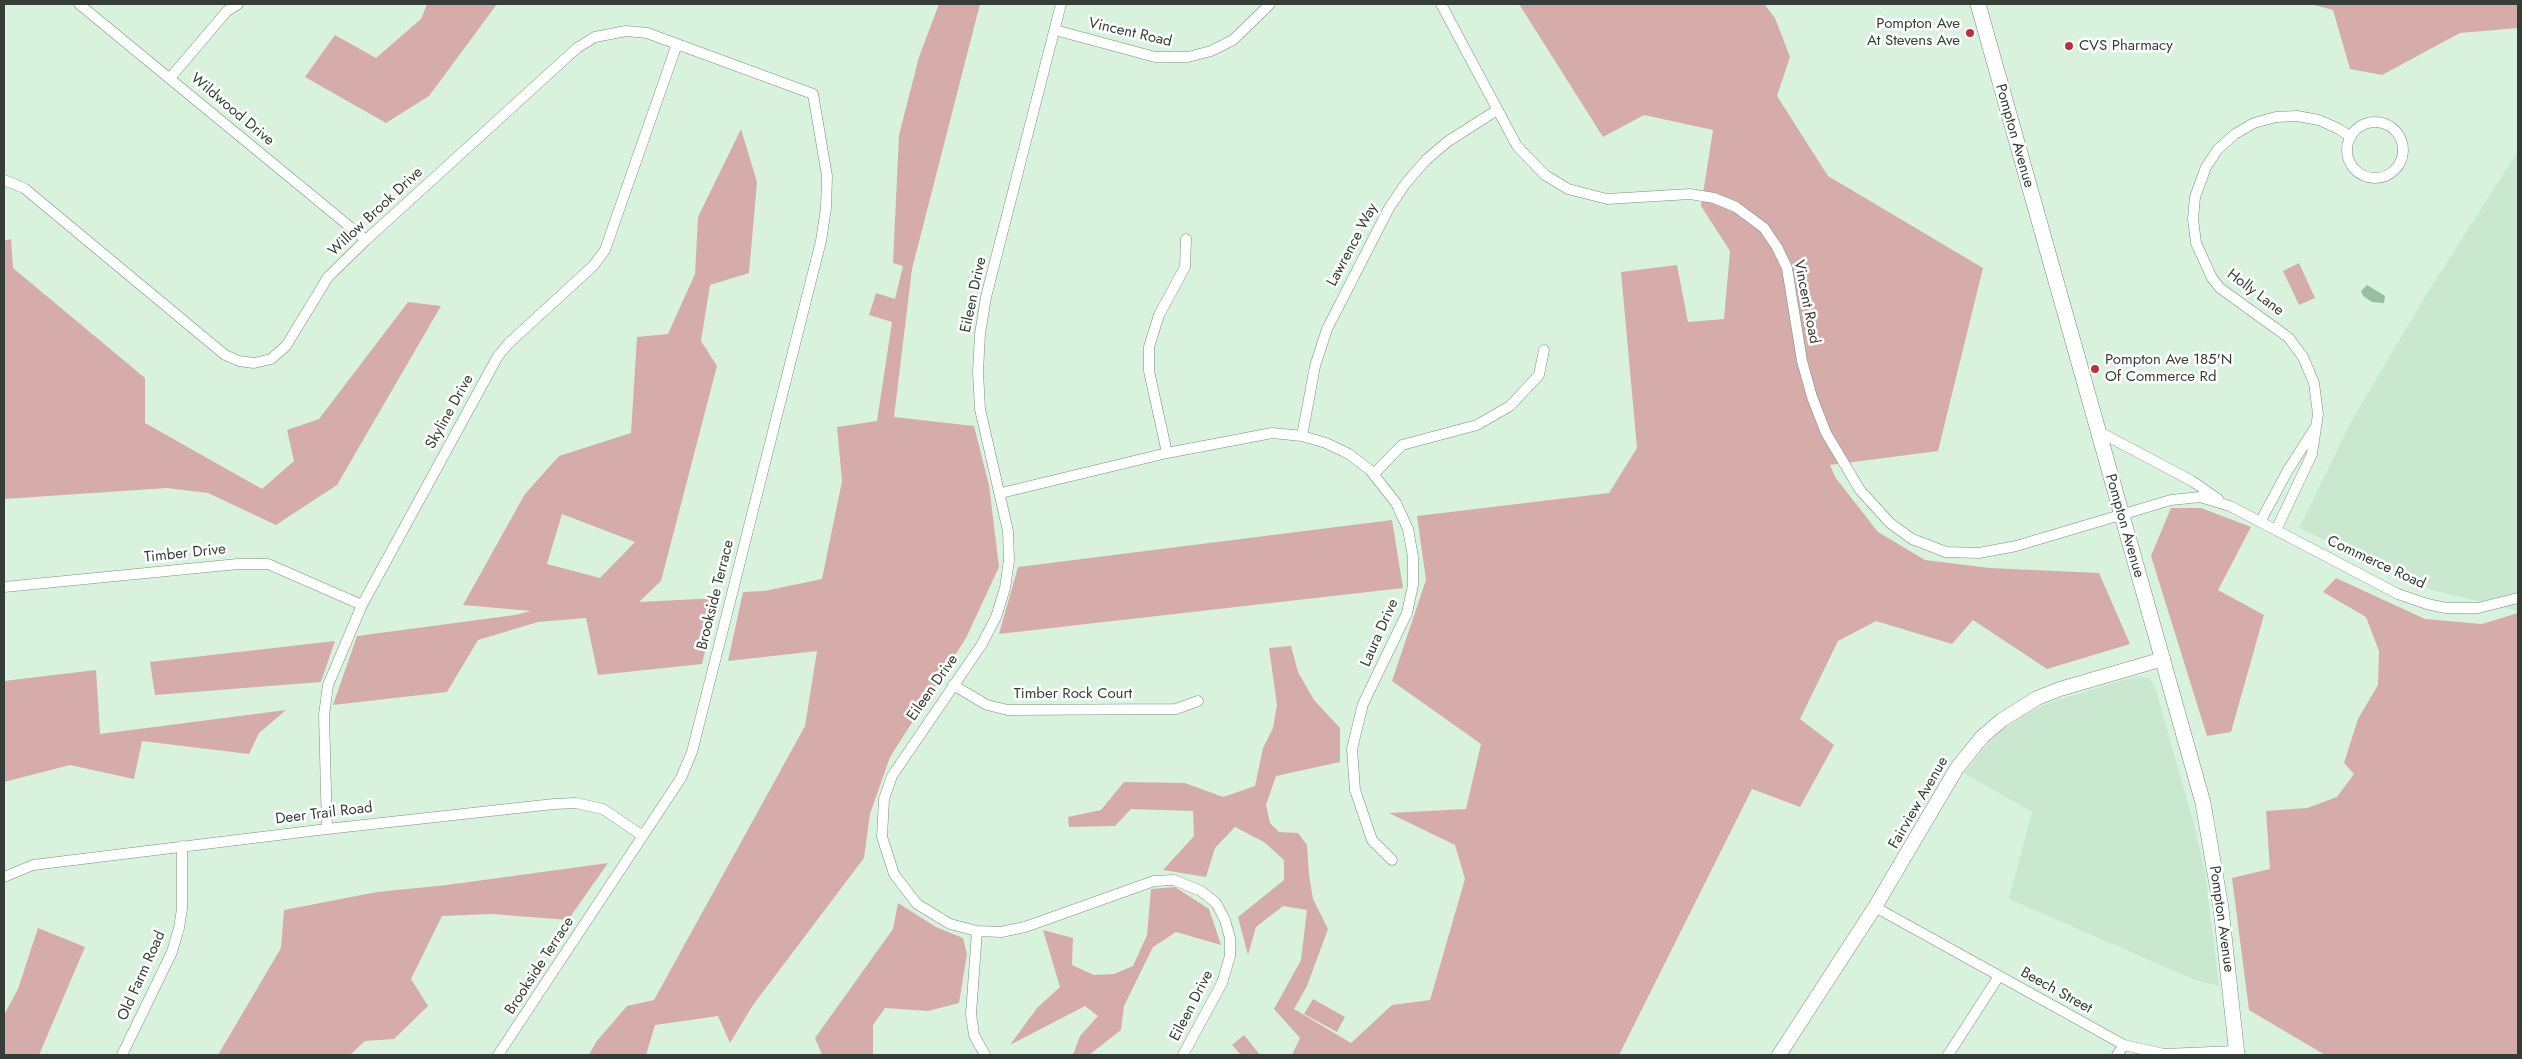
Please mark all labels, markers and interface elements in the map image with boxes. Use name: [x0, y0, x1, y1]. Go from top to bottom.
street label: Vincent Road: [1087, 15, 1173, 51]
place label: Pompton Ave At Stevens Ave: [1867, 15, 1960, 50]
marker: Pompton Ave At Stevens Ave: [1964, 27, 1976, 39]
place label: CVS Pharmacy: [2079, 37, 2173, 55]
marker: CVS Pharmacy: [2063, 40, 2075, 52]
street label: Wildwood Drive: [187, 70, 277, 150]
street label: Pompton Avenue: [1991, 82, 2037, 190]
street label: Willow Brook Drive: [325, 164, 427, 260]
street label: Lawrence Way: [1324, 201, 1382, 289]
street label: Eileen Drive: [957, 256, 991, 334]
street label: Vincent Road: [1789, 259, 1823, 345]
street label: Holly Lane: [2223, 266, 2287, 320]
place label: Pompton Ave 185'N Of Commerce Rd: [2105, 351, 2232, 386]
marker: Pompton Ave 185'N Of Commerce Rd: [2089, 363, 2101, 375]
street label: Skyline Drive: [422, 372, 478, 452]
street label: Pompton Avenue: [2101, 472, 2147, 580]
street label: Commerce Road: [2324, 532, 2428, 594]
street label: Brookside Terrace: [694, 538, 738, 652]
street label: Timber Drive: [143, 541, 227, 567]
street label: Laura Drive: [1357, 596, 1403, 670]
street label: Eileen Drive: [904, 651, 962, 725]
street label: Timber Rock Court: [1014, 685, 1132, 703]
street label: Fairview Avenue: [1885, 754, 1953, 852]
street label: Deer Trail Road: [274, 799, 374, 829]
street label: Pompton Avenue: [2205, 865, 2237, 973]
street label: Brookside Terrace: [502, 914, 578, 1018]
street label: Old Farm Road: [114, 928, 170, 1024]
street label: Beech Street: [2017, 964, 2095, 1018]
street label: Eileen Drive: [1167, 968, 1217, 1044]

